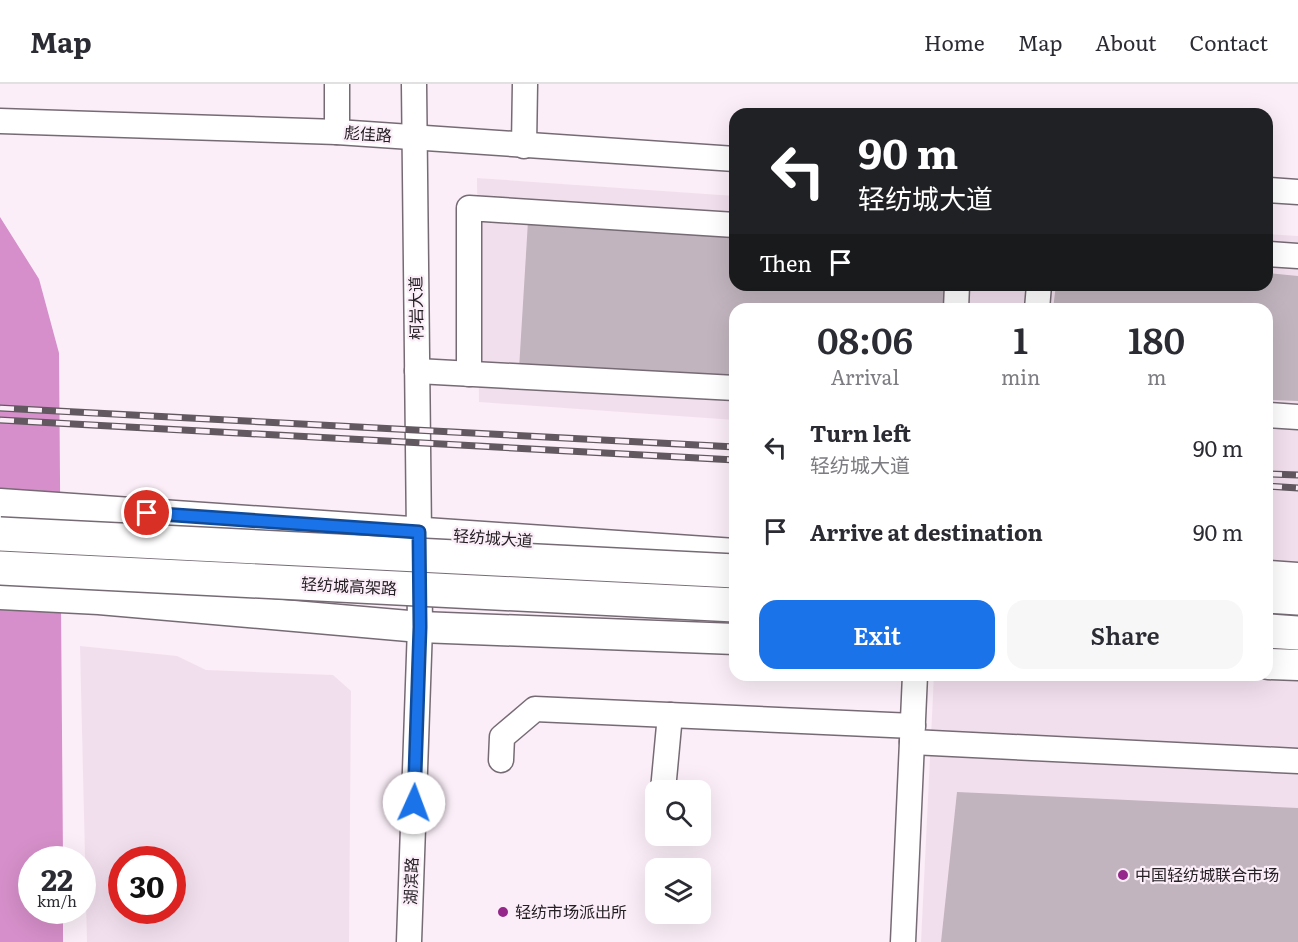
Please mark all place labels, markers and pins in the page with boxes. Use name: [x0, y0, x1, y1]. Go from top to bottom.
pin: [121, 487, 172, 538]
place label: 中国轻纺城联合市场: [1135, 862, 1279, 886]
marker: 中国轻纺城联合市场: [1116, 868, 1130, 882]
place label: 轻纺市场派出所: [515, 899, 627, 923]
marker: 轻纺市场派出所: [496, 905, 510, 919]

